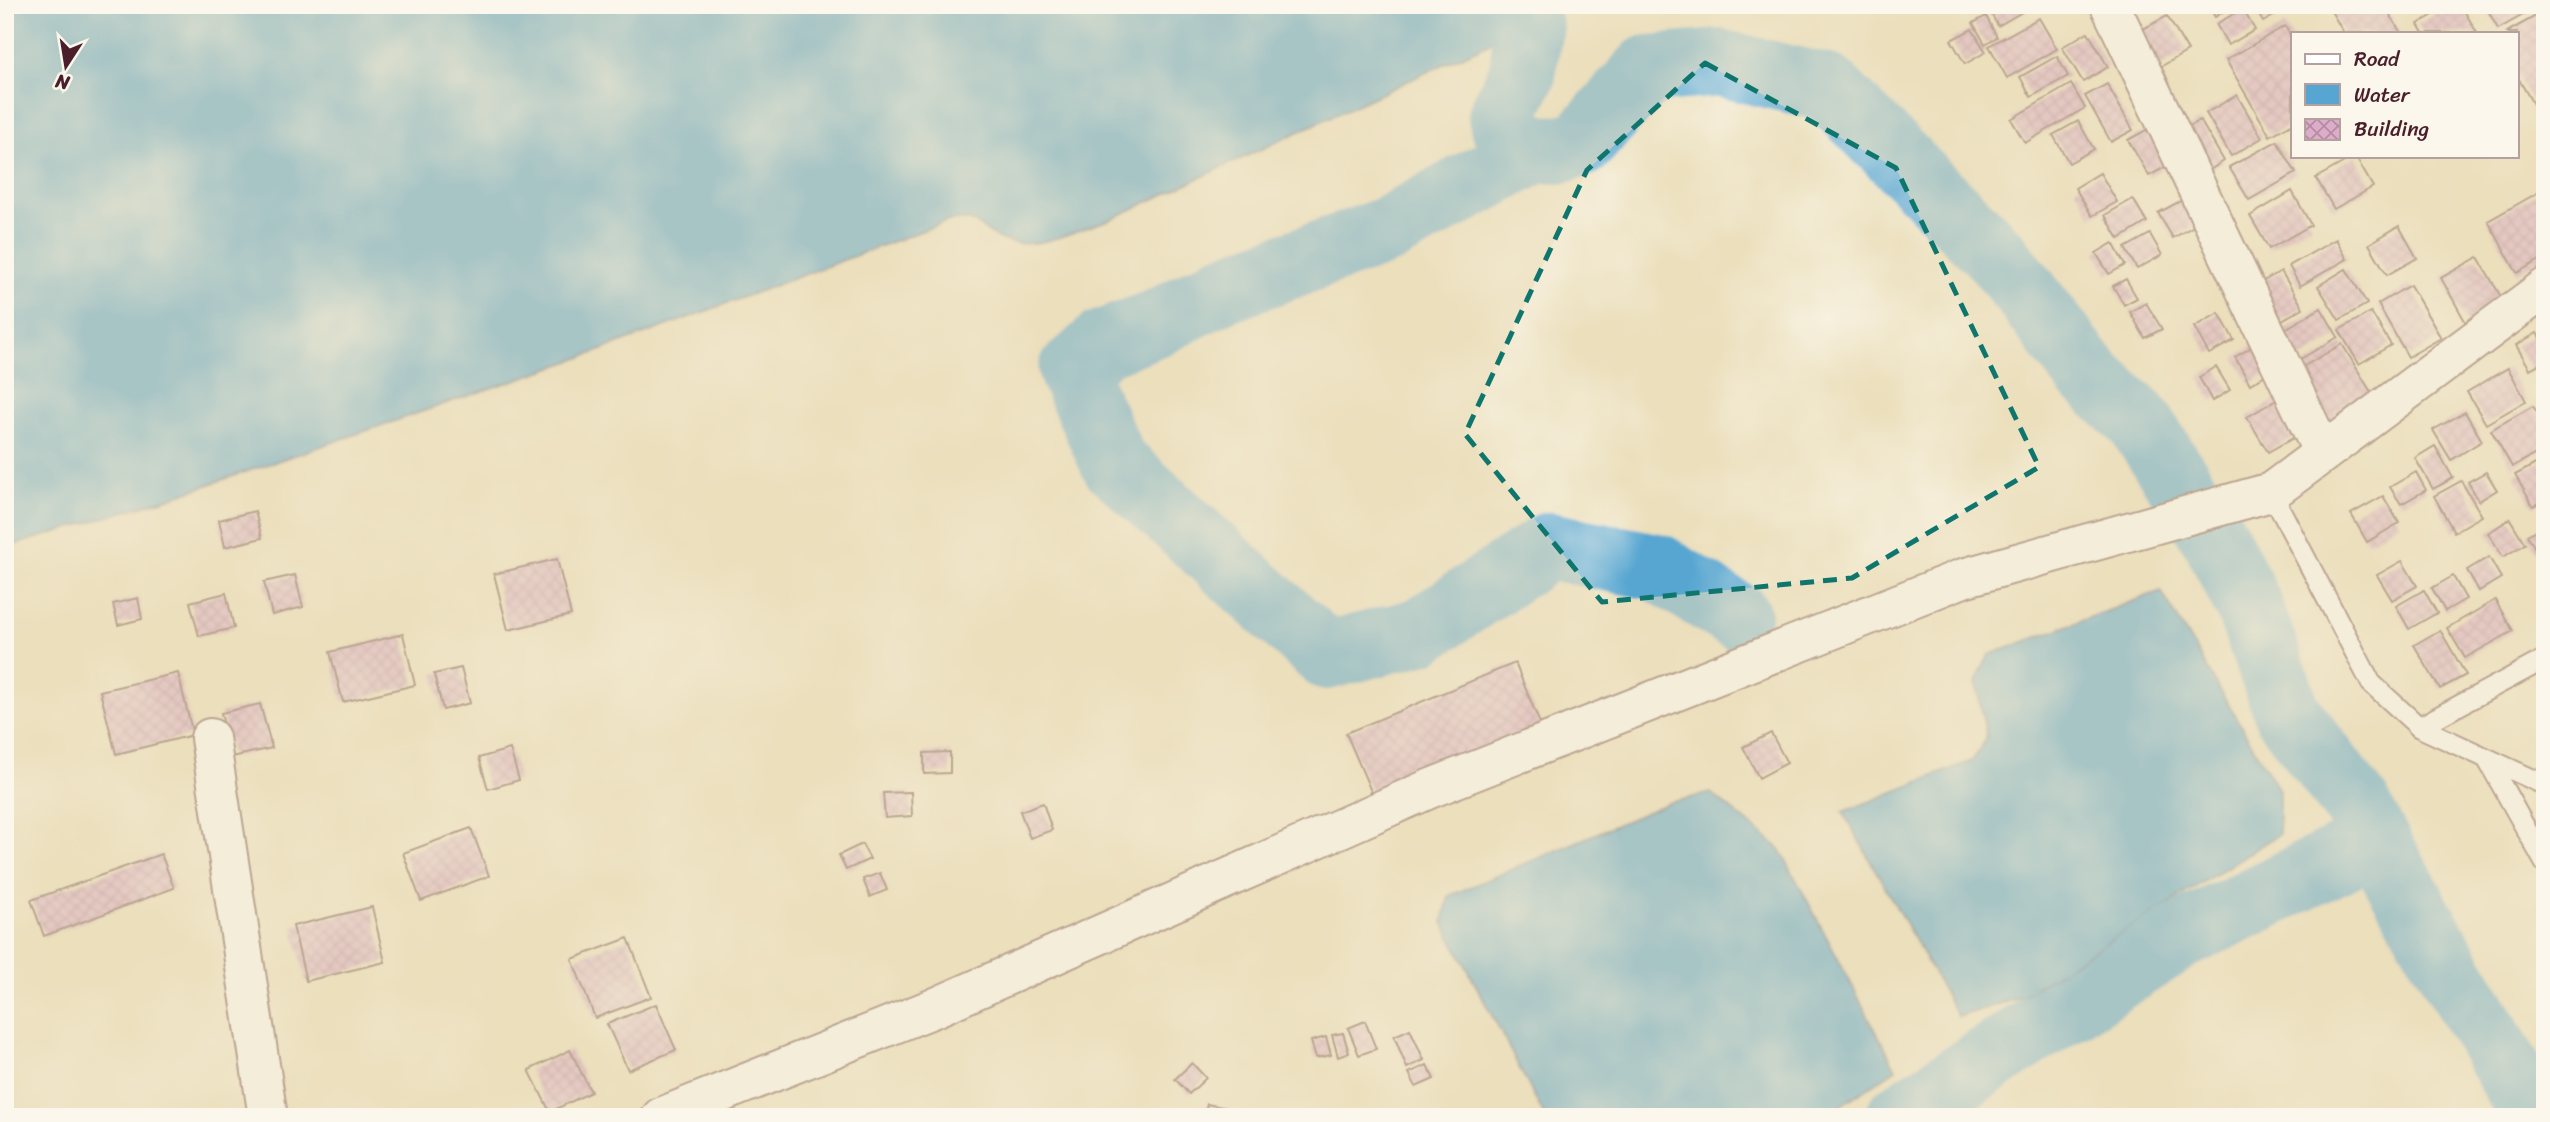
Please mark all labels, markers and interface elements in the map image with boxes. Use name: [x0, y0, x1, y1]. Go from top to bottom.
north arrow: [32, 32, 102, 102]
legend: [2291, 32, 2518, 158]
text: Road: [2354, 40, 2401, 78]
text: N: [52, 64, 73, 100]
text: Water: [2354, 76, 2411, 114]
text: Building: [2354, 110, 2430, 148]

